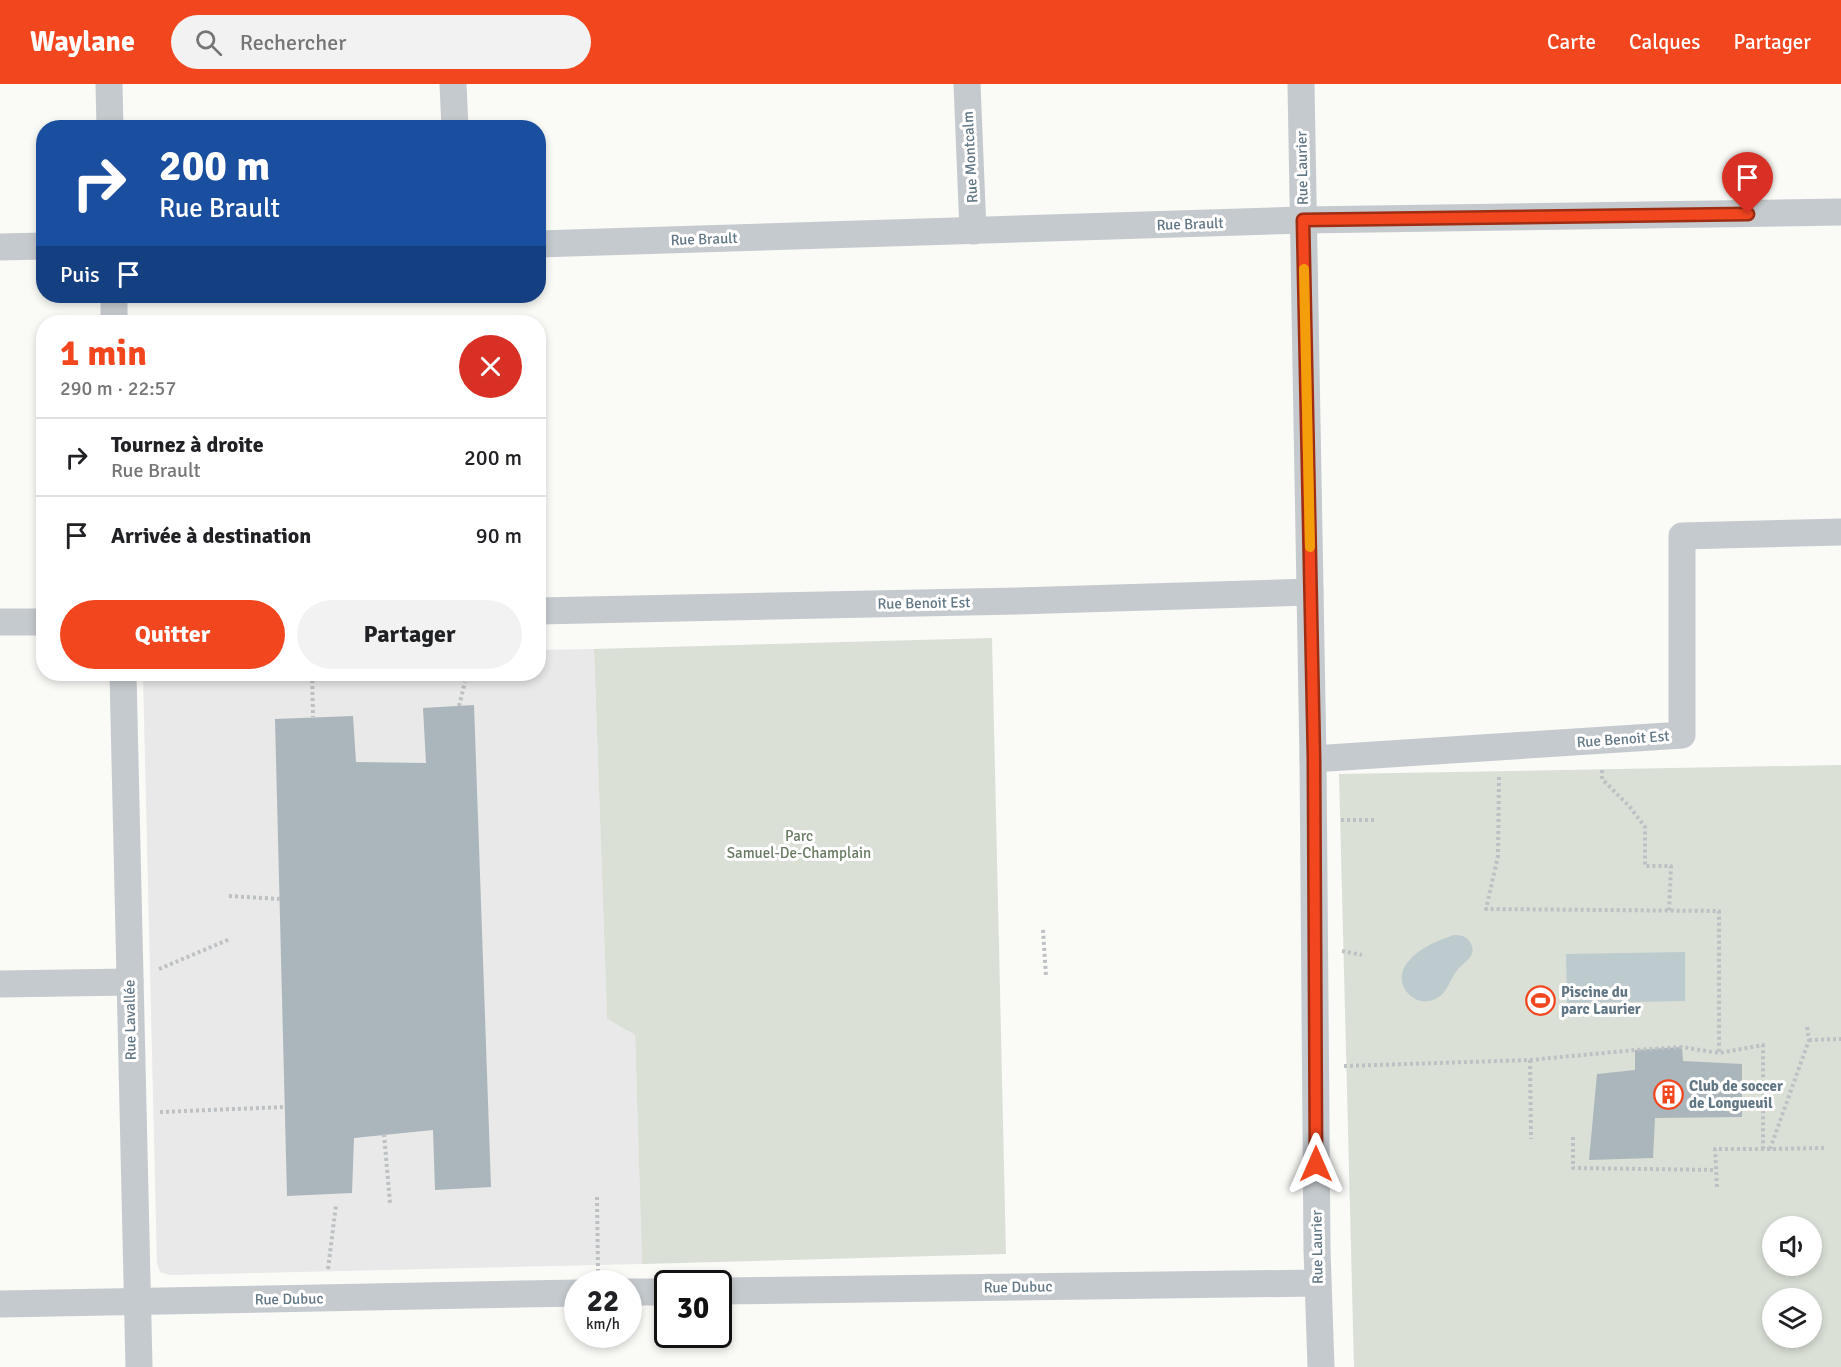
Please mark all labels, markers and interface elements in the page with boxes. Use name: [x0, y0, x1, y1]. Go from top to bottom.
search box: [171, 15, 591, 69]
text: Waylane: [30, 25, 135, 59]
icon: search: [192, 26, 225, 59]
text: Rechercher: [240, 29, 346, 56]
text: Carte: [1547, 29, 1596, 55]
text: Calques: [1629, 29, 1700, 55]
text: Partager: [1733, 29, 1811, 55]
street label: Rue Montcalm: [959, 111, 981, 203]
street label: Rue Laurier: [1292, 130, 1312, 205]
text: 200 m: [159, 141, 270, 192]
icon: right: [60, 144, 138, 222]
pin: [1722, 152, 1773, 214]
icon: arrive: [1731, 161, 1764, 194]
text: Rue Brault: [159, 192, 280, 225]
street label: Rue Brault: [1156, 214, 1224, 234]
street label: Rue Brault: [670, 229, 738, 249]
icon: arrive: [112, 258, 145, 291]
text: Puis: [60, 261, 100, 288]
text: 1 min: [60, 331, 147, 376]
button: close: [459, 335, 522, 398]
text: 290 m · 22:57: [60, 376, 176, 401]
text: Tournez à droite: [111, 431, 264, 458]
icon: right: [60, 441, 93, 474]
text: 200 m: [464, 444, 522, 471]
text: Rue Brault: [111, 458, 201, 483]
icon: arrive: [60, 519, 93, 552]
text: Arrivée à destination: [111, 522, 311, 549]
text: 90 m: [476, 522, 522, 549]
street label: Rue Benoit Est: [877, 593, 971, 613]
button: Quitter: [60, 600, 285, 669]
button: Partager: [297, 600, 522, 669]
street label: Rue Benoit Est: [1576, 727, 1670, 751]
park label: Parc Samuel-De-Champlain: [727, 827, 871, 862]
street label: Rue Lavallée: [120, 980, 140, 1060]
place label: Piscine du parc Laurier: [1561, 983, 1641, 1018]
sports icon: Piscine du parc Laurier: [1524, 985, 1556, 1017]
place label: Club de soccer de Longueuil: [1689, 1077, 1783, 1112]
building icon: Club de soccer de Longueuil: [1652, 1079, 1684, 1111]
position arrow: [1284, 1132, 1348, 1196]
street label: Rue Laurier: [1307, 1209, 1327, 1284]
map controls: [1762, 1216, 1822, 1348]
button: sound: [1762, 1216, 1822, 1276]
speed limit sign: 30: [654, 1270, 732, 1348]
street label: Rue Dubuc: [983, 1277, 1053, 1297]
text: 22: [587, 1283, 619, 1320]
button: layers: [1762, 1288, 1822, 1348]
street label: Rue Dubuc: [254, 1289, 324, 1309]
text: km/h: [586, 1315, 620, 1333]

